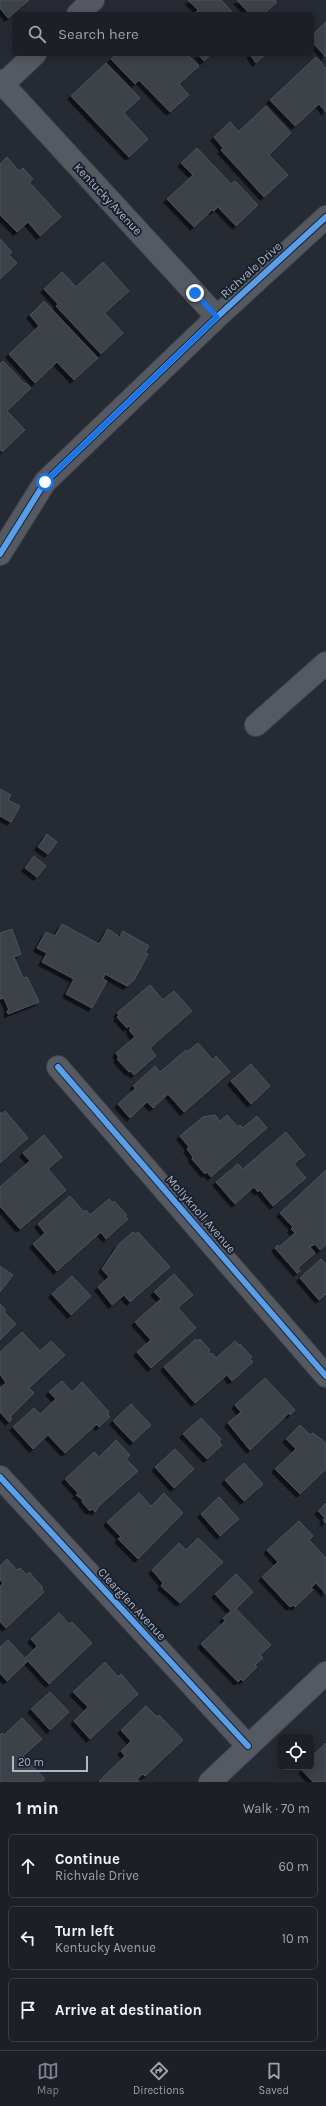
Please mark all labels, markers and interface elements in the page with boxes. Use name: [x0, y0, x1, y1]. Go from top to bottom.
search box: [12, 12, 314, 56]
icon: search: [26, 23, 48, 45]
text: Search here: [58, 25, 139, 43]
street label: Kentucky Avenue: [71, 160, 145, 238]
street label: Richvale Drive: [218, 239, 284, 301]
route end: [186, 284, 204, 302]
route start: [36, 473, 54, 491]
street label: Mollyknoll Avenue: [163, 1172, 239, 1256]
street label: Clearglen Avenue: [95, 1565, 169, 1643]
map controls: [278, 1734, 314, 1770]
button: locate: [278, 1734, 314, 1770]
scale bar: [12, 1754, 88, 1773]
text: 20 m: [18, 1756, 44, 1769]
text: 1 min: [16, 1798, 59, 1818]
text: Walk · 70 m: [243, 1801, 310, 1816]
text: Continue: [55, 1850, 120, 1868]
icon: ahead: [17, 1855, 39, 1877]
text: 60 m: [279, 1859, 309, 1874]
text: Richvale Drive: [55, 1868, 139, 1883]
text: Turn left: [55, 1922, 114, 1940]
icon: left: [17, 1927, 39, 1949]
text: 10 m: [282, 1931, 309, 1946]
text: Kentucky Avenue: [55, 1940, 156, 1955]
icon: arrive: [17, 1999, 39, 2021]
text: Arrive at destination: [55, 2001, 202, 2019]
tab: Map: [37, 2060, 59, 2097]
tab: Directions: [133, 2060, 185, 2097]
tab: Saved: [259, 2060, 289, 2097]

